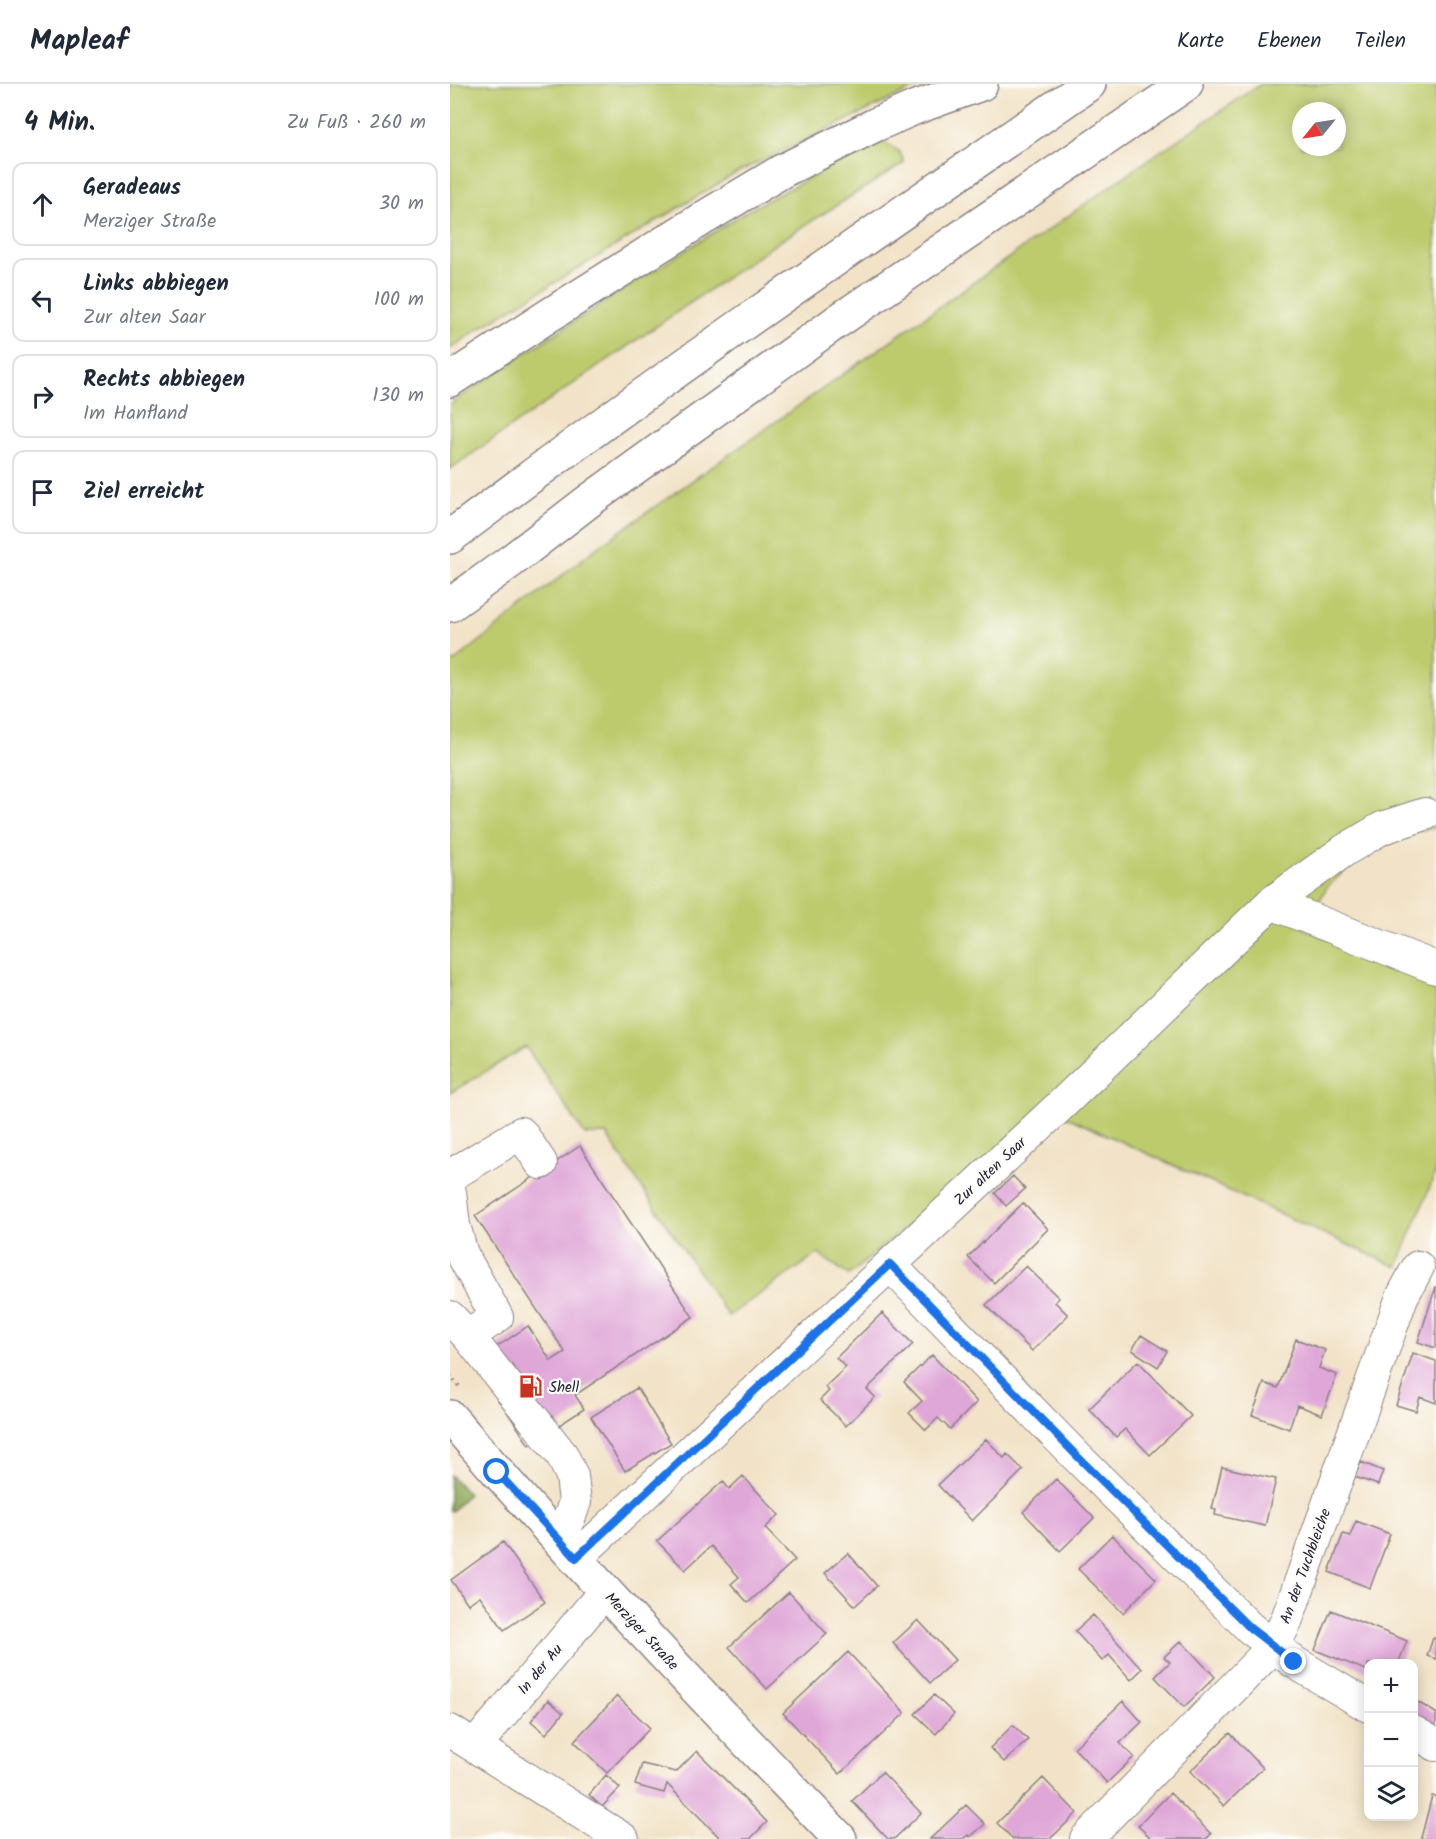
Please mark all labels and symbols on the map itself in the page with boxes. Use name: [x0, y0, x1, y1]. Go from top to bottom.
north arrow: [1292, 102, 1346, 156]
street label: Zur alten Saar: [949, 1131, 1033, 1212]
fuel station icon: Shell: [518, 1374, 544, 1400]
place label: Shell: [549, 1376, 579, 1400]
route start: [483, 1458, 509, 1484]
street label: An der Tuchbleiche: [1274, 1505, 1338, 1628]
street label: Merziger Straße: [598, 1587, 684, 1677]
street label: In der Au: [512, 1639, 569, 1700]
route end: [1280, 1648, 1306, 1674]

